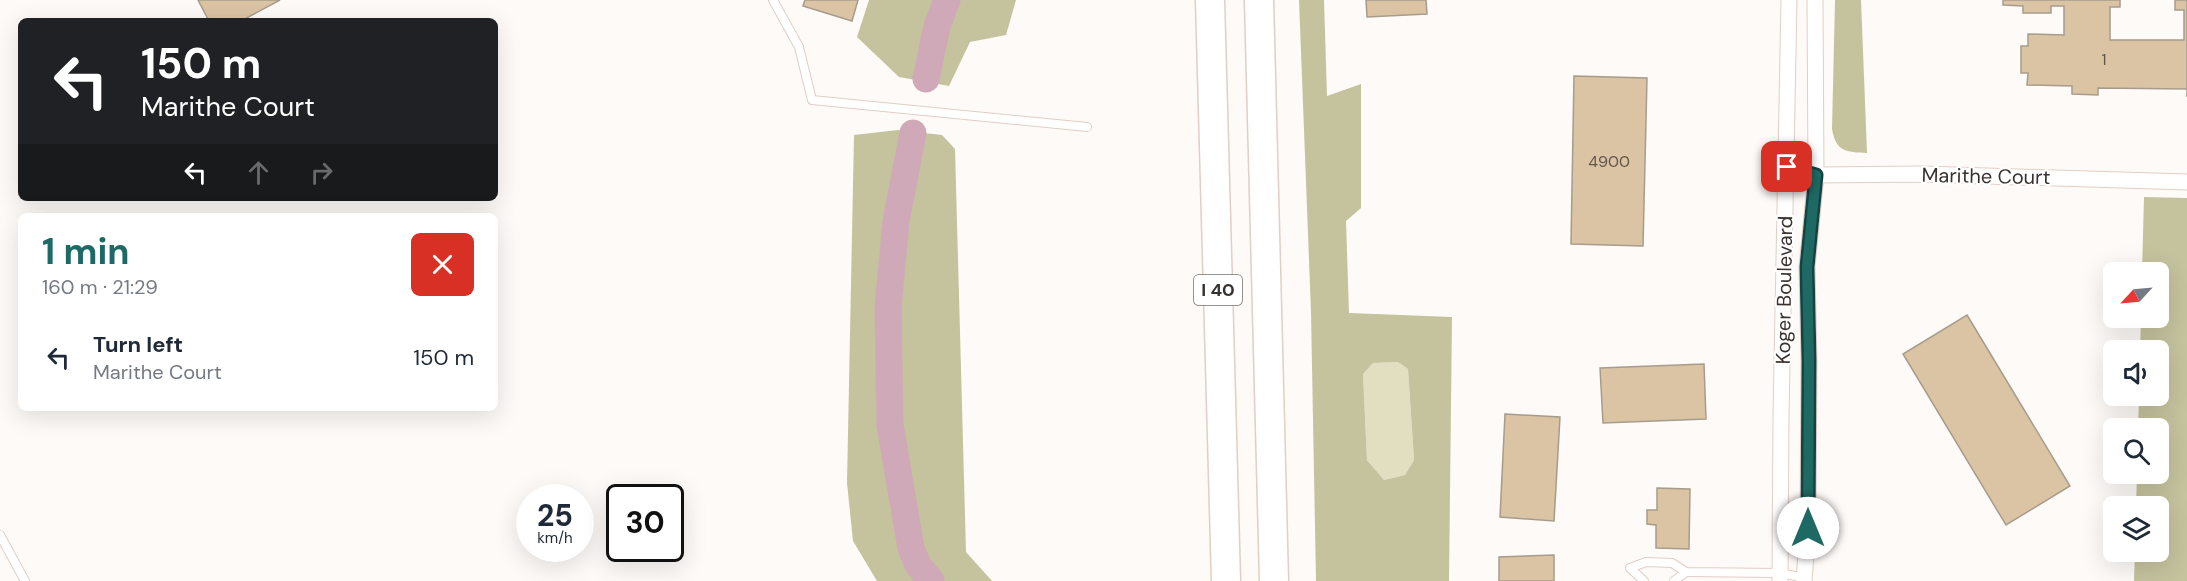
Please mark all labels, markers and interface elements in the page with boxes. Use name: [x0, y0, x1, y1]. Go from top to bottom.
text: 150 m: [141, 36, 261, 91]
icon: left: [42, 42, 120, 120]
house number: 1: [2102, 49, 2107, 70]
text: Marithe Court: [141, 89, 315, 124]
pin: [1761, 141, 1812, 192]
icon: arrive: [1770, 150, 1803, 183]
house number: 4900: [1588, 151, 1630, 172]
icon: left: [179, 156, 212, 189]
icon: ahead: [242, 156, 275, 189]
icon: right: [305, 156, 338, 189]
street label: Marithe Court: [1921, 162, 2051, 190]
street label: Koger Boulevard: [1770, 215, 1798, 365]
text: 1 min: [42, 228, 130, 275]
button: close: [411, 233, 474, 296]
north arrow: [2103, 262, 2169, 328]
map controls: [2103, 262, 2169, 562]
text: 160 m · 21:29: [42, 274, 158, 300]
road number: I 40: [1194, 275, 1242, 305]
text: Turn left: [93, 330, 183, 359]
button: sound: [2103, 340, 2169, 406]
icon: left: [42, 341, 75, 374]
text: 150 m: [413, 343, 474, 372]
text: Marithe Court: [93, 359, 222, 385]
button: search: [2103, 418, 2169, 484]
speed limit sign: 30: [606, 484, 684, 562]
text: 25: [537, 496, 573, 535]
position arrow: [1776, 496, 1840, 560]
button: layers: [2103, 496, 2169, 562]
text: km/h: [537, 528, 573, 548]

